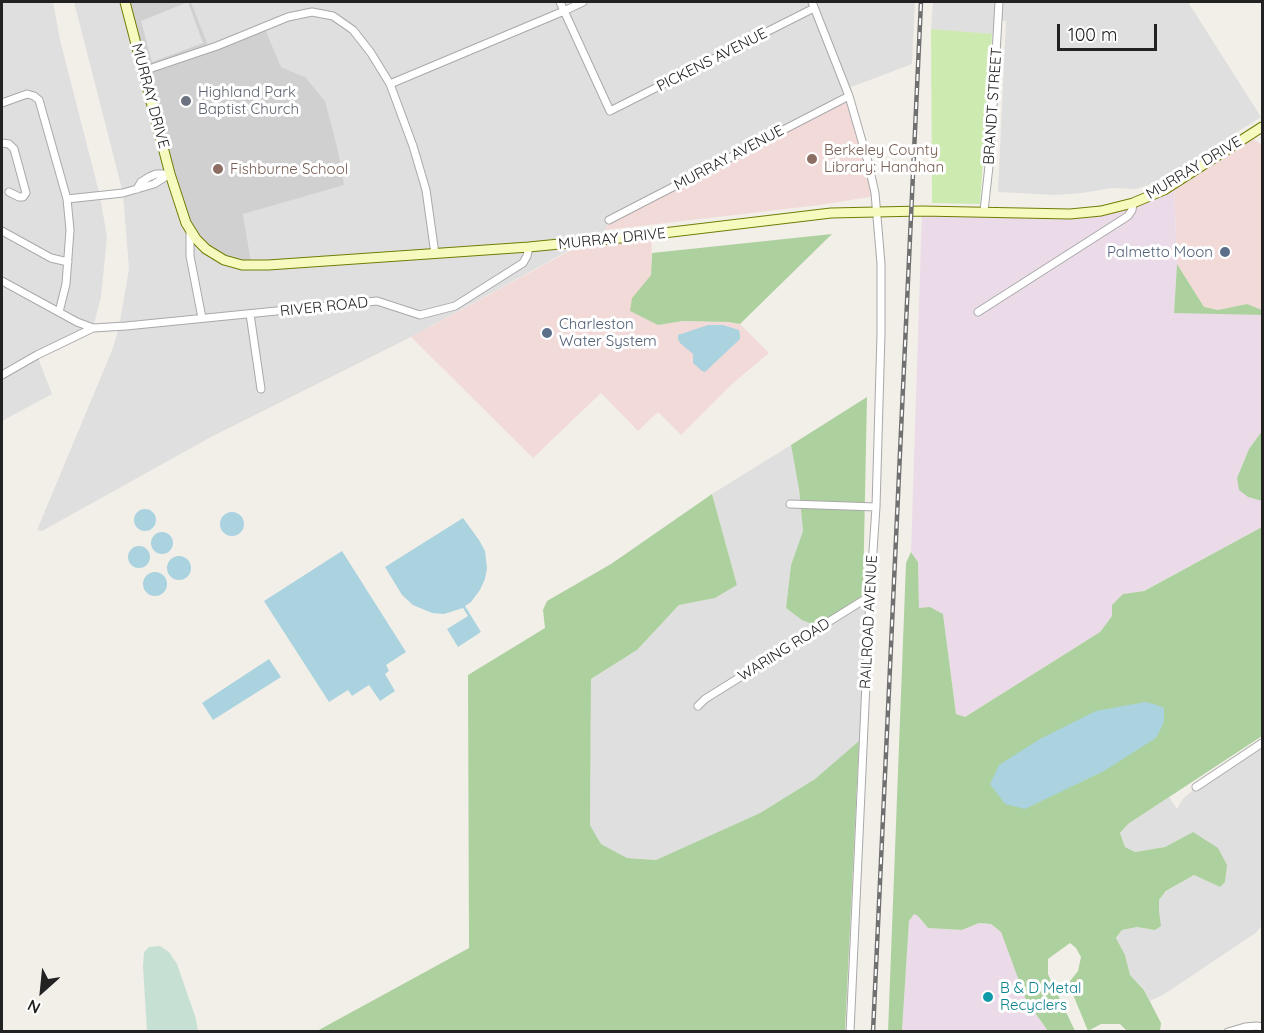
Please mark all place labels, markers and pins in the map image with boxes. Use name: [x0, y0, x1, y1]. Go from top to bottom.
place label: Highland Park Baptist Church: [198, 83, 299, 118]
marker: Highland Park Baptist Church: [179, 94, 193, 108]
place label: Berkeley County Library: Hanahan: [824, 141, 944, 176]
marker: Berkeley County Library: Hanahan: [805, 152, 819, 166]
place label: Fishburne School: [230, 160, 348, 178]
marker: Fishburne School: [211, 162, 225, 176]
place label: Palmetto Moon: [1107, 243, 1213, 261]
marker: Palmetto Moon: [1218, 245, 1232, 259]
place label: Charleston Water System: [559, 315, 657, 350]
marker: Charleston Water System: [540, 326, 554, 340]
place label: B & D Metal Recyclers: [1000, 979, 1082, 1014]
marker: B & D Metal Recyclers: [981, 990, 995, 1004]

